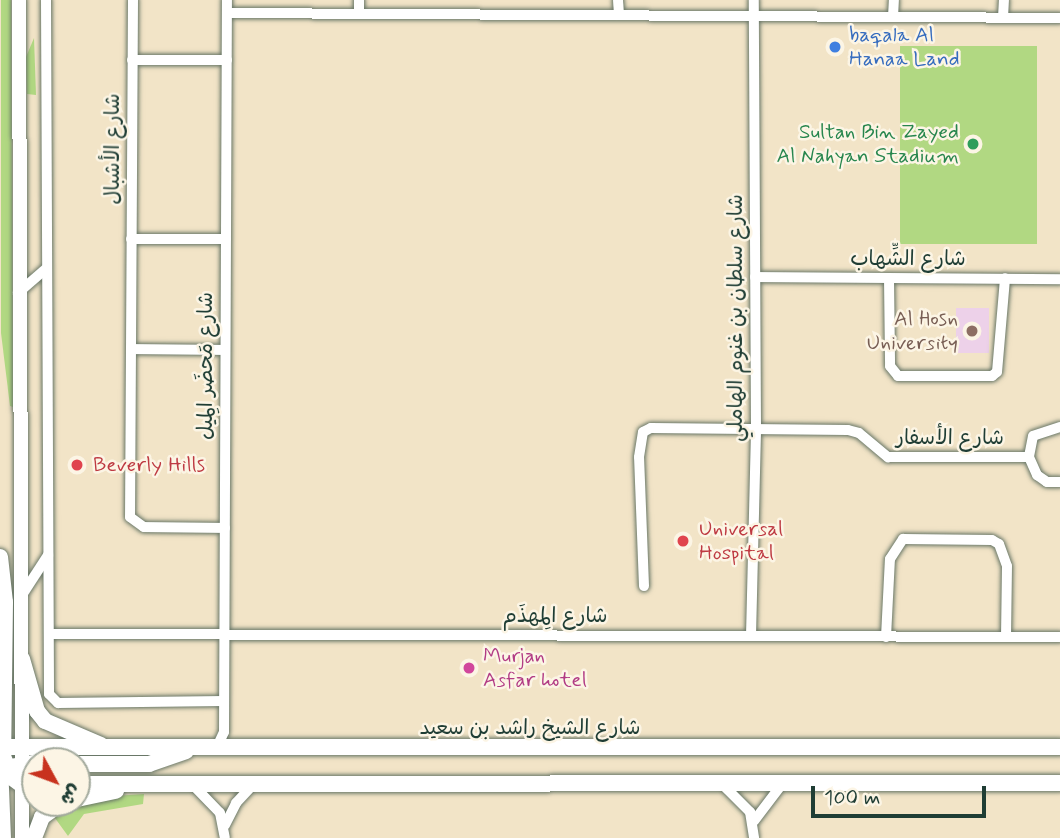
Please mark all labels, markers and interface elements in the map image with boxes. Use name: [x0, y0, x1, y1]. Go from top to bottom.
place label: baqala Al Hanaa Land: [849, 22, 960, 72]
marker: baqala Al Hanaa Land: [827, 39, 843, 55]
street label: شارع الأشبال: [100, 93, 126, 205]
place label: Sultan Bin Zayed Al Nahyan Stadium: [789, 119, 959, 169]
marker: Sultan Bin Zayed Al Nahyan Stadium: [965, 136, 981, 152]
street label: شارع سلطان بن غنوم الهاملي: [723, 194, 749, 442]
street label: شارع الشِّهاب: [850, 246, 966, 272]
street label: شارع مَحضَر المِيل: [193, 292, 219, 440]
place label: Al Hosn University: [867, 306, 958, 356]
marker: Al Hosn University: [964, 323, 980, 339]
street label: شارع الأسفار: [896, 425, 1004, 451]
place label: Beverly Hills: [93, 452, 205, 478]
marker: Beverly Hills: [67, 455, 87, 475]
place label: Universal Hospital: [699, 516, 783, 566]
marker: Universal Hospital: [673, 531, 693, 551]
street label: شارع المِهذَم: [503, 603, 607, 629]
place label: Murjan Asfar hotel: [483, 643, 587, 693]
marker: Murjan Asfar hotel: [461, 660, 477, 676]
street label: شارع الشيخ راشد بن سعيد: [419, 715, 641, 741]
north arrow: [21, 747, 91, 817]
scale bar: [815, 772, 990, 816]
text: ش: [54, 779, 87, 811]
text: 100 m: [824, 784, 880, 812]

